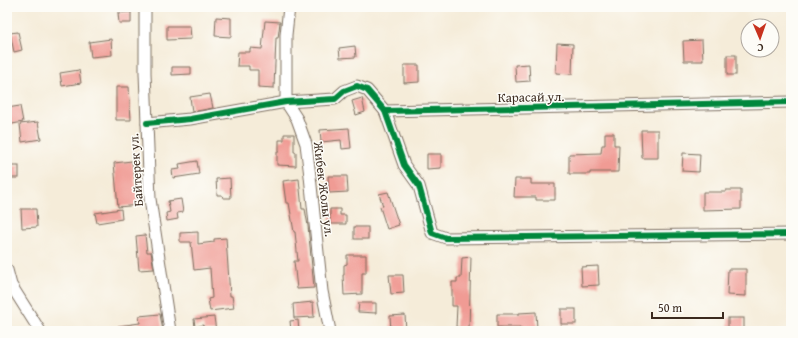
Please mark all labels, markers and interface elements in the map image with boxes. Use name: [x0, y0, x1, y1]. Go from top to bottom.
north arrow: [740, 18, 780, 58]
text: С: [757, 40, 764, 56]
street label: Карасай ул.: [497, 87, 565, 107]
street label: Байтерек ул.: [124, 133, 148, 207]
street label: Жибек Жолы ул.: [309, 139, 339, 238]
scale bar: [652, 294, 723, 320]
text: 50 m: [658, 299, 682, 316]

